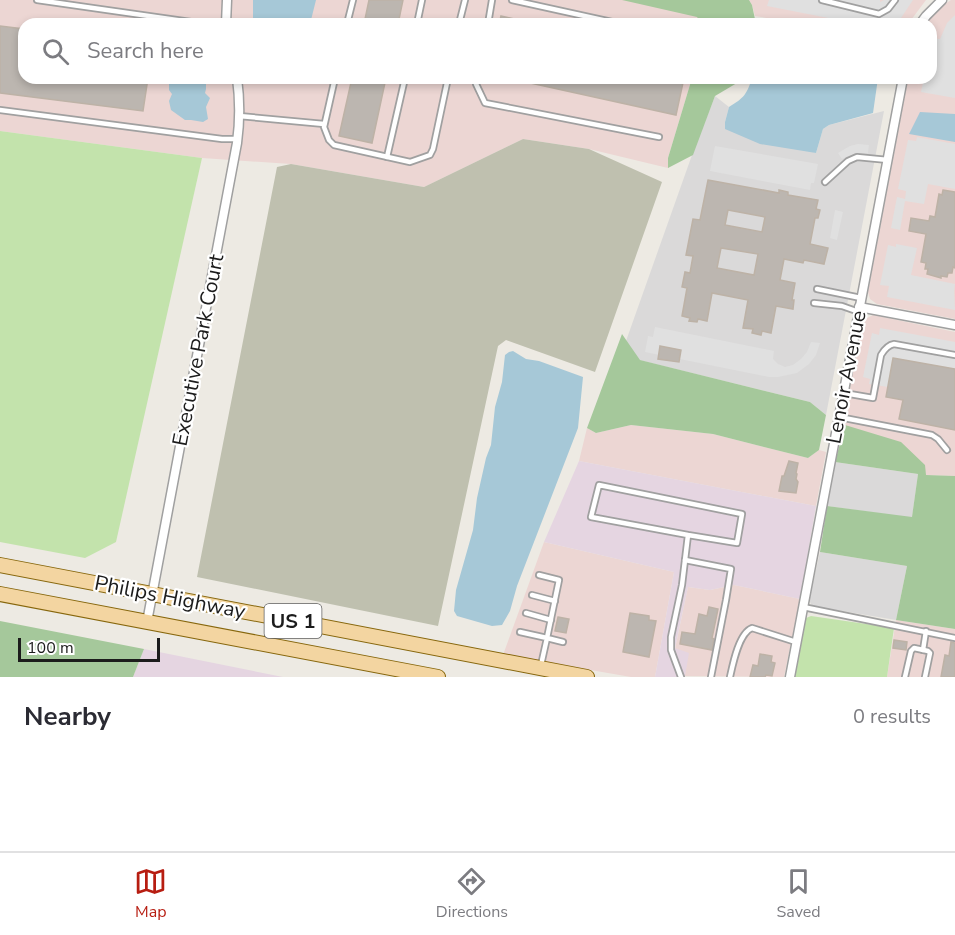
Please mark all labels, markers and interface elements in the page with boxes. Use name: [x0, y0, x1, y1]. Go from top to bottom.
search box: [18, 18, 937, 84]
icon: search: [39, 35, 72, 68]
text: Search here: [87, 36, 204, 66]
street label: Executive Park Court: [166, 251, 230, 448]
street label: Lenoir Avenue: [819, 308, 873, 446]
street label: Philips Highway: [92, 569, 248, 625]
road number: US 1: [264, 604, 322, 638]
scale bar: [18, 635, 160, 662]
text: 100 m: [27, 637, 74, 659]
text: Nearby: [24, 699, 111, 734]
text: 0 results: [853, 703, 931, 730]
tab: Map: [134, 865, 167, 923]
tab: Directions: [436, 865, 508, 923]
tab: Saved: [777, 865, 821, 923]

